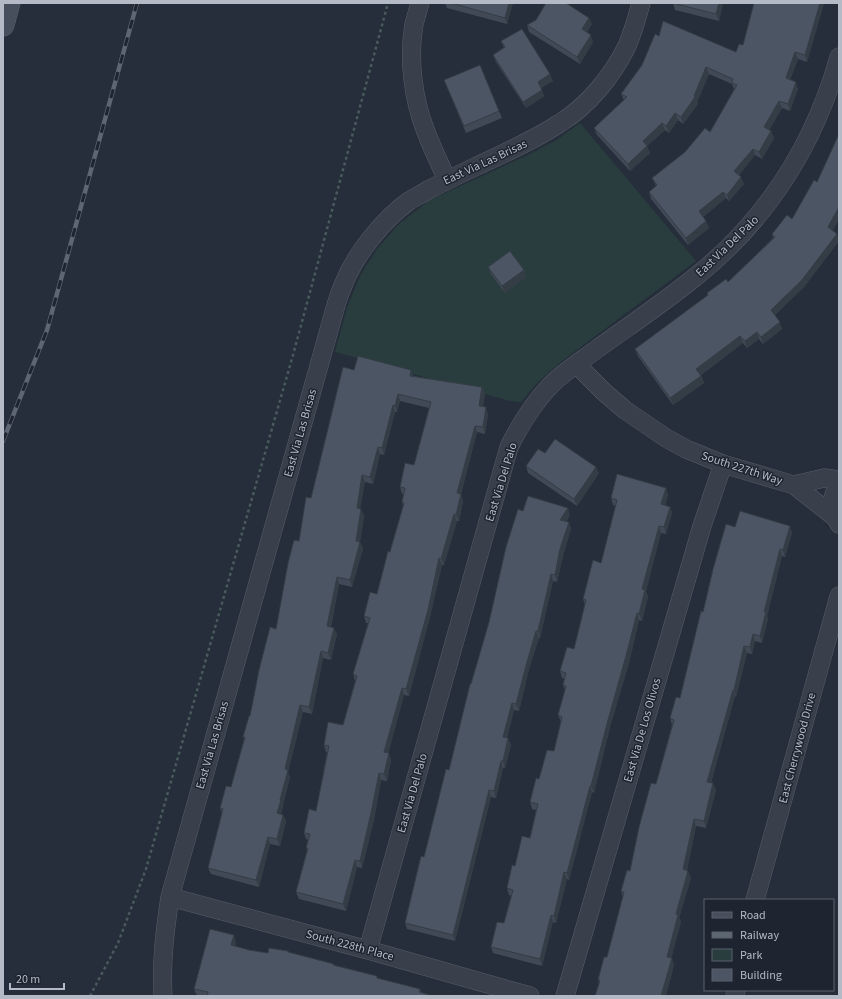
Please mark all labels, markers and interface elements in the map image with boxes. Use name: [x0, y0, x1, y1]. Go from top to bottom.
street label: East Via Las Brisas: [440, 136, 530, 189]
street label: East Via Del Palo: [692, 212, 763, 281]
street label: East Via Las Brisas: [280, 387, 321, 479]
street label: East Via Del Palo: [481, 441, 522, 524]
street label: South 227th Way: [699, 447, 785, 490]
street label: East Via De Los Olivos: [619, 676, 665, 784]
street label: East Cherrywood Drive: [775, 691, 820, 805]
street label: East Via Las Brisas: [192, 699, 233, 791]
street label: East Via Del Palo: [393, 751, 432, 835]
legend: [704, 899, 834, 991]
text: Road: [740, 907, 766, 924]
street label: South 228th Place: [304, 926, 396, 965]
text: Railway: [740, 927, 779, 944]
text: Park: [740, 947, 762, 964]
scale bar: [10, 965, 64, 991]
text: Building: [740, 967, 782, 984]
text: 20 m: [16, 971, 40, 988]

